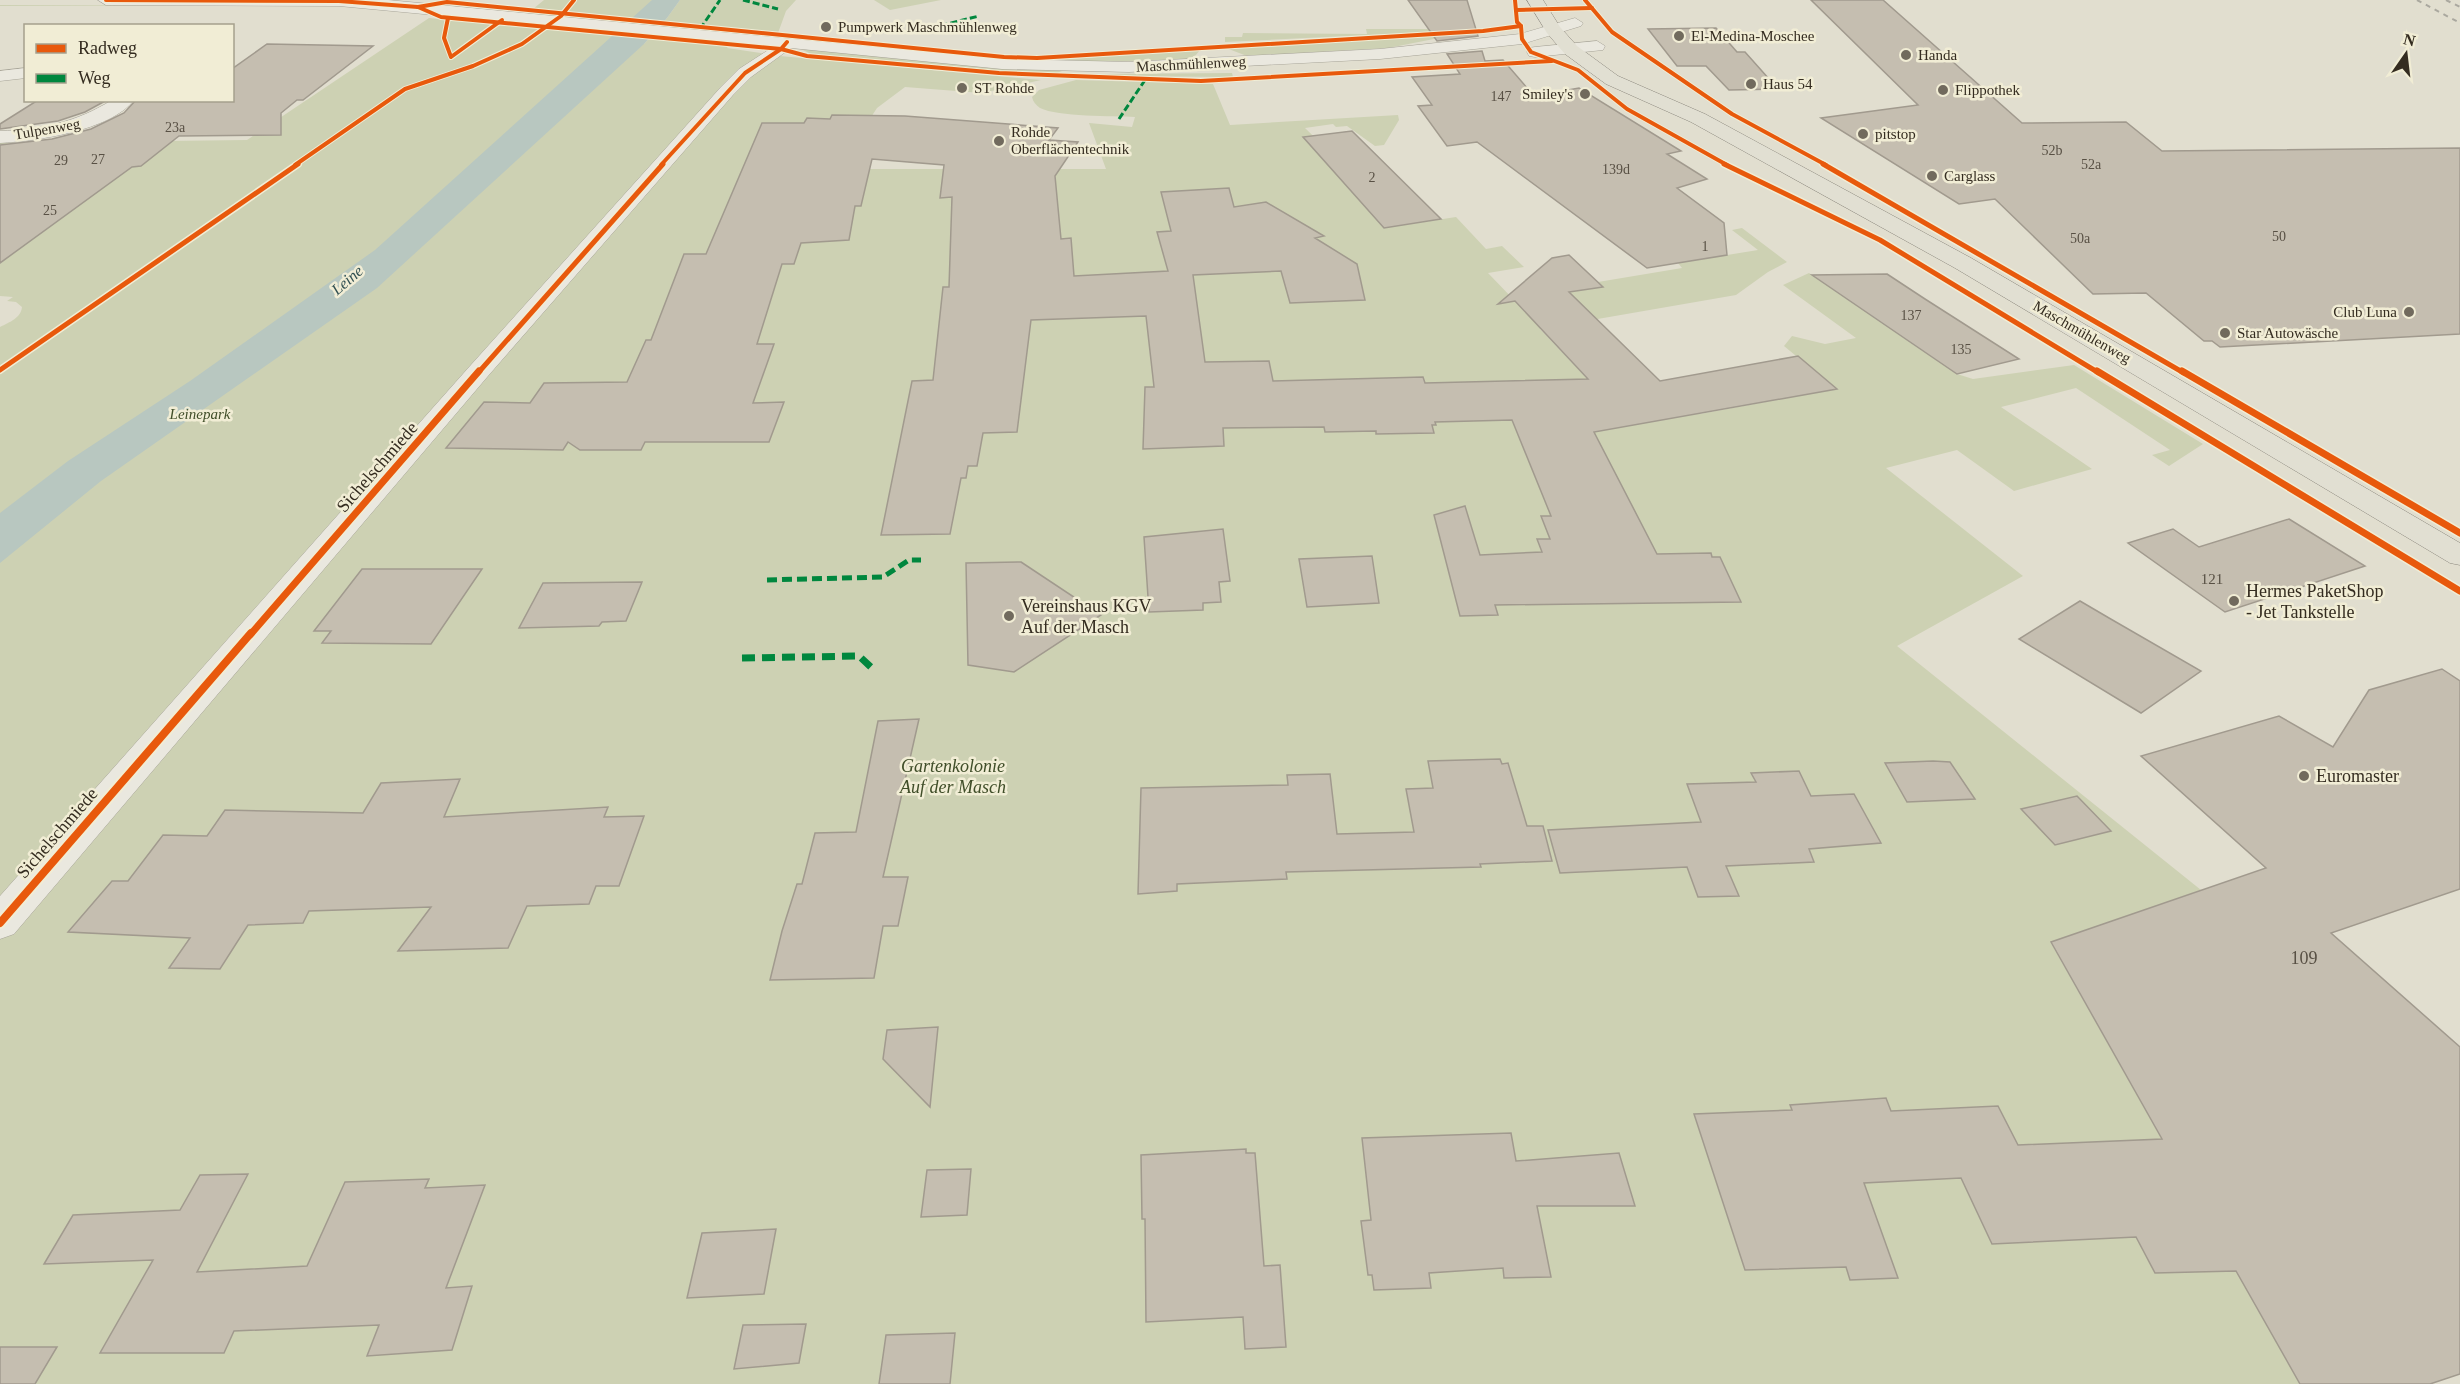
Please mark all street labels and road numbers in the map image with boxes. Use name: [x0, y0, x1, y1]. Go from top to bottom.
street label: Maschmühlenweg: [1136, 53, 1247, 75]
street label: Tulpenweg: [13, 115, 82, 143]
street label: Maschmühlenweg: [2030, 298, 2134, 367]
street label: Sichelschmiede: [332, 418, 422, 516]
street label: Sichelschmiede: [12, 784, 102, 882]

